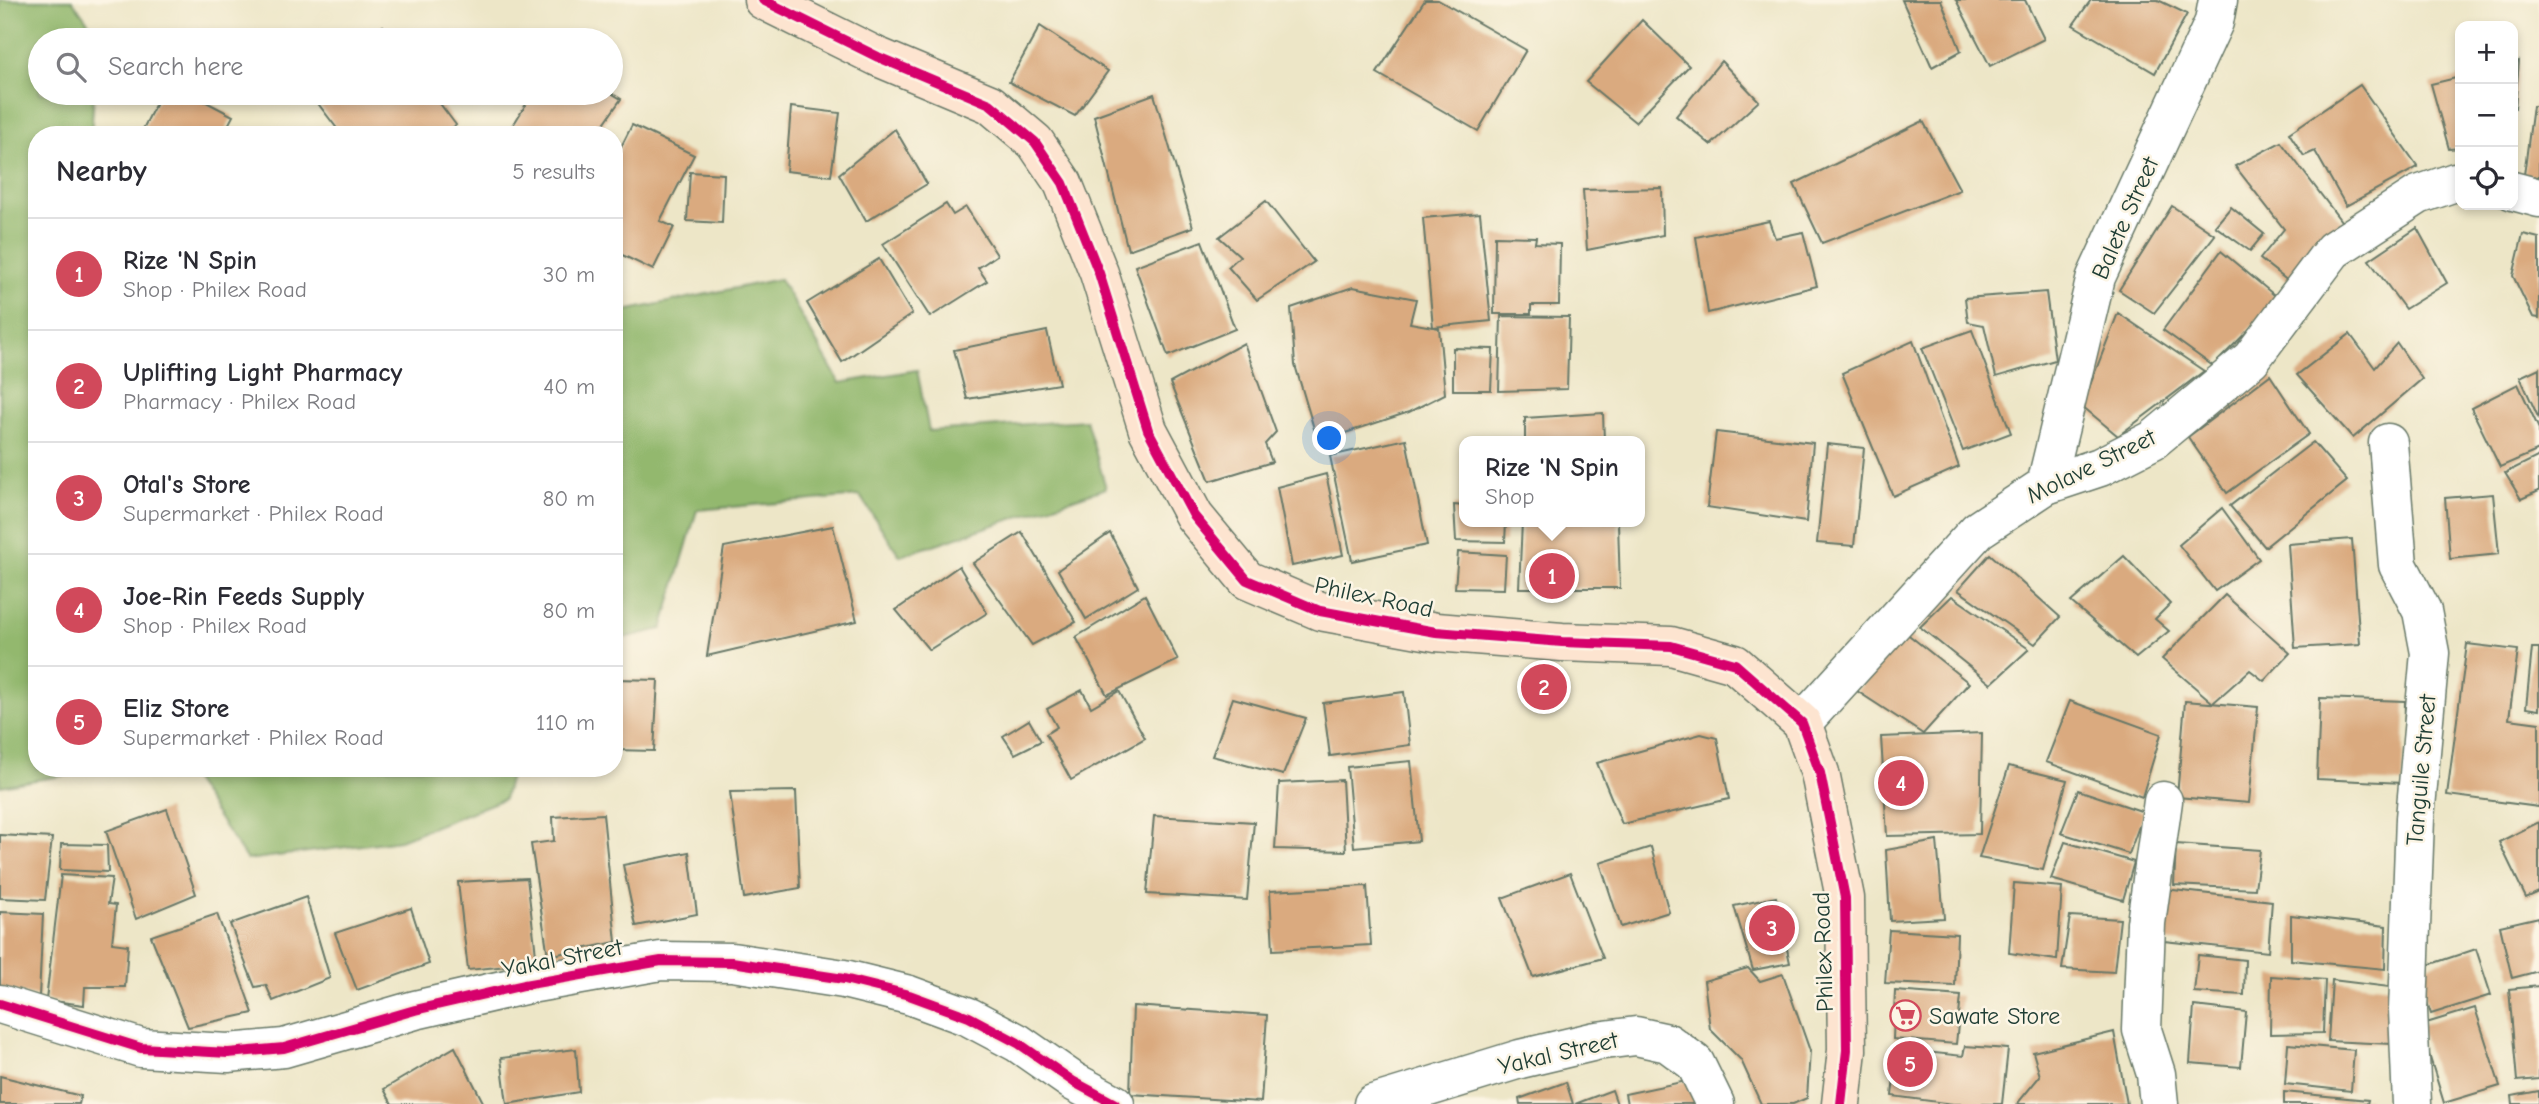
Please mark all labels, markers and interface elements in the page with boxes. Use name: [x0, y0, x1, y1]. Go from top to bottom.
map controls: [2455, 21, 2518, 210]
button: +: [2455, 21, 2518, 84]
search box: [28, 28, 623, 105]
icon: search: [52, 48, 90, 86]
text: Search here: [108, 52, 243, 82]
button: −: [2455, 84, 2518, 147]
button: locate: [2455, 147, 2518, 210]
street label: Balete Street: [2086, 152, 2165, 283]
text: Nearby: [56, 154, 147, 189]
text: 5 results: [512, 158, 595, 185]
text: Rize 'N Spin: [123, 246, 257, 276]
text: 1: [74, 261, 84, 288]
text: 30 m: [543, 261, 595, 288]
text: Shop · Philex Road: [123, 276, 307, 303]
text: Uplifting Light Pharmacy: [123, 358, 402, 388]
text: 2: [73, 373, 85, 400]
text: 40 m: [543, 373, 595, 400]
text: Pharmacy · Philex Road: [123, 388, 356, 415]
your location: [1312, 421, 1346, 455]
street label: Molave Street: [2022, 422, 2161, 509]
popup: [1459, 436, 1645, 527]
text: Rize 'N Spin: [1485, 453, 1619, 483]
text: Otal's Store: [123, 470, 251, 500]
text: Shop: [1485, 483, 1534, 510]
text: 3: [73, 485, 85, 512]
text: 80 m: [542, 485, 595, 512]
text: Supermarket · Philex Road: [123, 500, 384, 527]
pin: 1: [1529, 550, 1575, 602]
street label: Philex Road: [1312, 571, 1436, 623]
text: Joe-Rin Feeds Supply: [123, 582, 364, 612]
text: 4: [74, 597, 84, 624]
text: 80 m: [542, 597, 595, 624]
text: Shop · Philex Road: [123, 612, 307, 639]
pin: 2: [1521, 661, 1567, 713]
street label: Tanguile Street: [2400, 692, 2442, 847]
text: Eliz Store: [123, 694, 229, 724]
text: 5: [73, 709, 85, 736]
text: 110 m: [536, 709, 595, 736]
text: Supermarket · Philex Road: [123, 724, 384, 751]
pin: 4: [1878, 757, 1924, 809]
street label: Philex Road: [1807, 891, 1839, 1013]
pin: 3: [1749, 902, 1795, 954]
street label: Yakal Street: [499, 932, 626, 983]
supermarket icon: Sawate Store: [1889, 999, 1923, 1033]
place label: Sawate Store: [1929, 1002, 2060, 1030]
street label: Yakal Street: [1495, 1025, 1622, 1080]
pin: 5: [1887, 1038, 1933, 1090]

